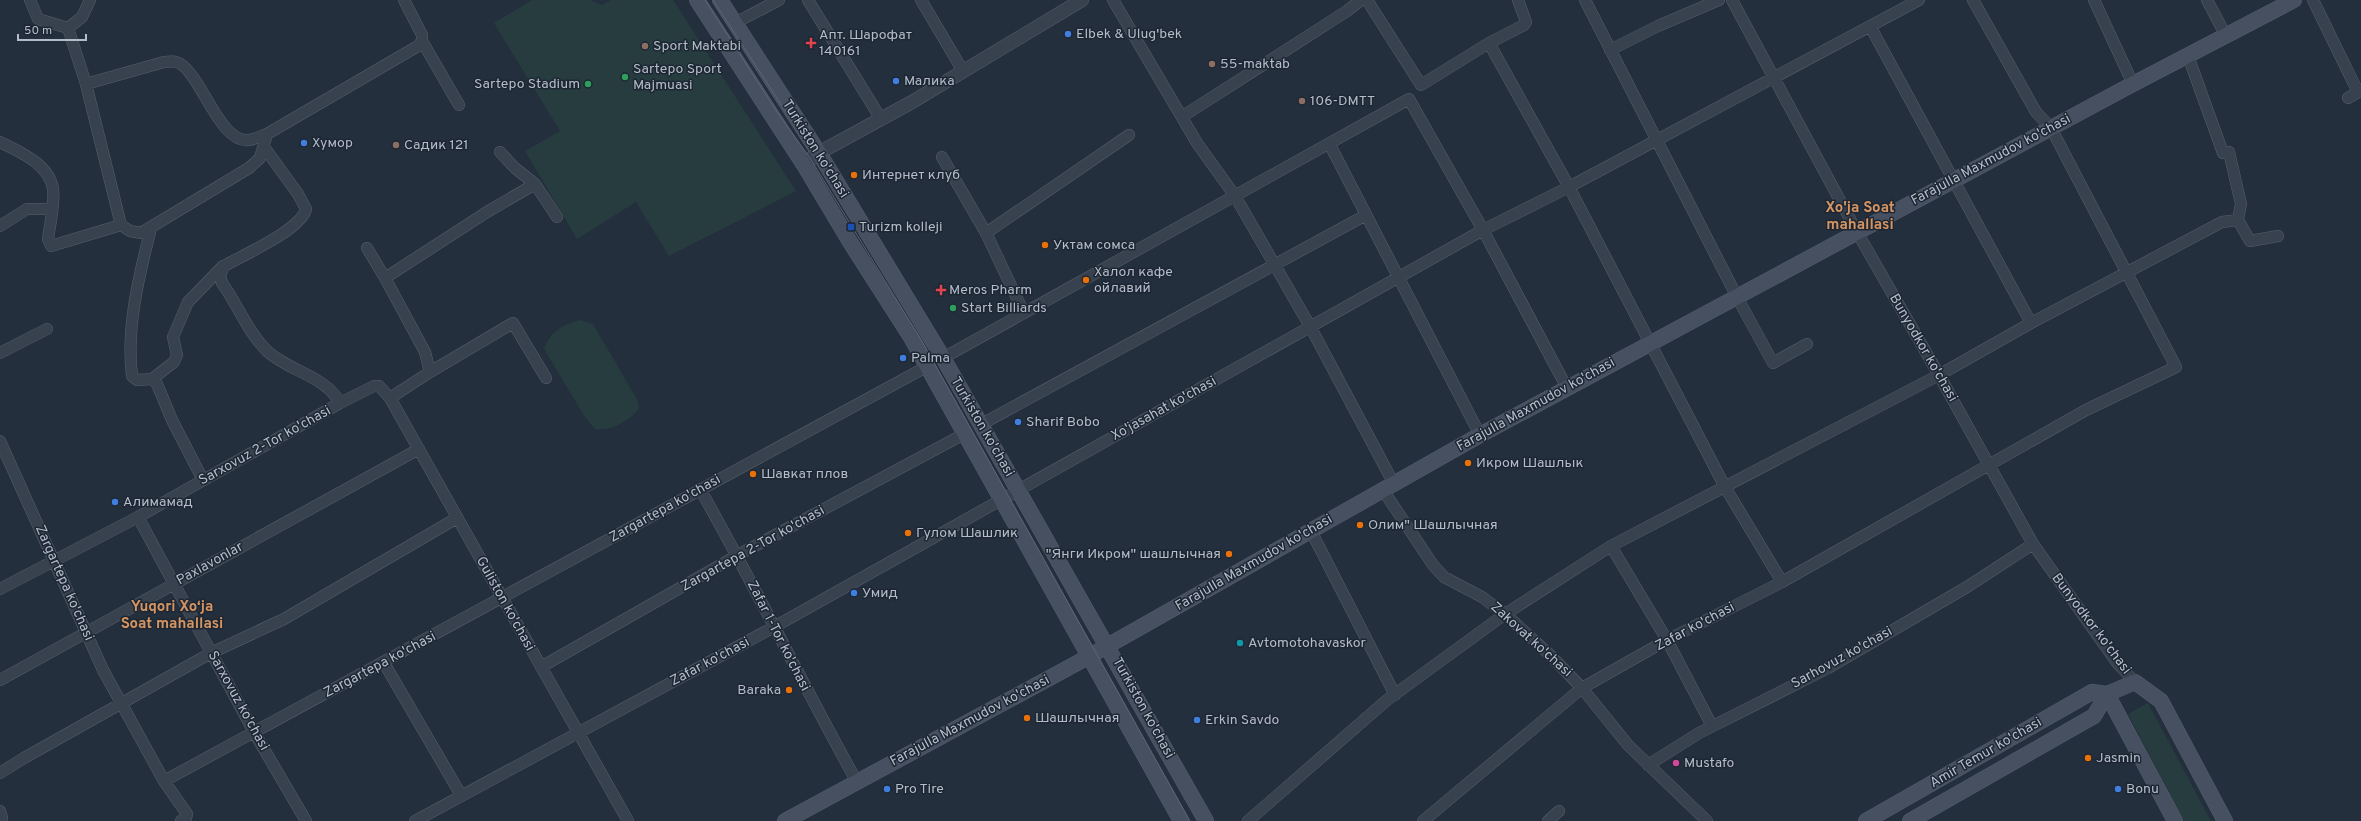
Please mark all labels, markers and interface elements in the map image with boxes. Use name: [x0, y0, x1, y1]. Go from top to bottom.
scale bar: [18, 16, 86, 42]
text: 50 m: [24, 23, 52, 39]
place label: Elbek & Ulug'bek: [1076, 26, 1182, 43]
place label: Апт. Шарофат 140161: [819, 27, 912, 60]
marker: Elbek & Ulug'bek: [1063, 29, 1073, 39]
place label: Sport Maktabi: [653, 38, 741, 55]
marker: Апт. Шарофат 140161: [806, 38, 816, 48]
marker: Sport Maktabi: [640, 41, 650, 51]
place label: 55-maktab: [1220, 56, 1290, 73]
marker: 55-maktab: [1207, 59, 1217, 69]
place label: Sartepo Sport Majmuasi: [633, 61, 722, 94]
marker: Sartepo Sport Majmuasi: [620, 72, 630, 82]
place label: Малика: [904, 73, 955, 90]
place label: Sartepo Stadium: [474, 76, 580, 93]
marker: Малика: [891, 76, 901, 86]
marker: Sartepo Stadium: [583, 79, 593, 89]
place label: 106-DMTT: [1310, 93, 1375, 110]
marker: 106-DMTT: [1297, 96, 1307, 106]
street label: Turkiston ko'chasi: [778, 97, 852, 201]
street label: Farajulla Maxmudov ko'chasi: [1908, 111, 2074, 209]
place label: Хумор: [312, 135, 353, 152]
place label: Садик 121: [404, 137, 468, 154]
marker: Хумор: [299, 138, 309, 148]
marker: Садик 121: [391, 140, 401, 150]
place label: Интернет клуб: [862, 167, 960, 184]
marker: Интернет клуб: [849, 170, 859, 180]
district label: Xo'ja Soat mahallasi: [1825, 199, 1895, 235]
place label: Turizm kolleji: [859, 219, 943, 236]
marker: Turizm kolleji: [846, 222, 856, 232]
place label: Уктам сомса: [1053, 237, 1135, 254]
marker: Уктам сомса: [1040, 240, 1050, 250]
place label: Халол кафе ойлавий: [1094, 264, 1173, 297]
marker: Халол кафе ойлавий: [1081, 275, 1091, 285]
place label: Meros Pharm: [949, 282, 1032, 299]
marker: Meros Pharm: [936, 285, 946, 295]
street label: Bunyodkor ko'chasi: [1885, 291, 1961, 405]
place label: Start Billiards: [961, 300, 1047, 317]
marker: Start Billiards: [948, 303, 958, 313]
place label: Palma: [911, 350, 950, 367]
marker: Palma: [898, 353, 908, 363]
street label: Farajulla Maxmudov ko'chasi: [1454, 354, 1618, 456]
street label: Xo'jasahat ko'chasi: [1108, 373, 1220, 445]
street label: Turkiston ko'chasi: [946, 374, 1018, 480]
street label: Sarxovuz 2-Tor ko'chasi: [196, 403, 334, 489]
place label: Sharif Bobo: [1026, 414, 1100, 431]
marker: Sharif Bobo: [1013, 417, 1023, 427]
place label: Икром Шашлык: [1476, 455, 1584, 472]
marker: Икром Шашлык: [1463, 458, 1473, 468]
place label: Шавкат плов: [761, 466, 848, 483]
marker: Шавкат плов: [748, 469, 758, 479]
street label: Zargartepa ko'chasi: [606, 471, 724, 547]
place label: Алимамад: [123, 494, 193, 511]
marker: Алимамад: [110, 497, 120, 507]
street label: Zargartepa 2-Tor ko'chasi: [678, 502, 828, 596]
street label: Farajulla Maxmudov ko'chasi: [1172, 511, 1336, 615]
place label: Олим" Шашлычная: [1368, 517, 1498, 534]
marker: Олим" Шашлычная: [1355, 520, 1365, 530]
street label: Zargartepa ko'chasi: [31, 523, 97, 643]
place label: Гулом Шашлик: [916, 525, 1018, 542]
marker: Гулом Шашлик: [903, 528, 913, 538]
street label: Paxlavonlar: [174, 538, 247, 589]
place label: "Янги Икром" шашлычная: [1046, 546, 1221, 563]
marker: "Янги Икром" шашлычная: [1224, 549, 1234, 559]
street label: Guliston ko'chasi: [472, 554, 538, 654]
street label: Bunyodkor ko'chasi: [2047, 570, 2135, 678]
street label: Zafar 1-Tor ko'chasi: [743, 578, 813, 694]
place label: Умид: [862, 585, 898, 602]
marker: Умид: [849, 588, 859, 598]
district label: Yuqori Xo‘ja Soat mahallasi: [121, 598, 223, 634]
street label: Zakovat ko'chasi: [1487, 599, 1575, 681]
street label: Zafar ko'chasi: [1652, 599, 1738, 655]
street label: Sarhovuz ko'chasi: [1789, 623, 1895, 693]
street label: Zargartepa ko'chasi: [321, 628, 439, 702]
street label: Zafar ko'chasi: [667, 634, 753, 690]
place label: Avtomotohavaskor: [1248, 635, 1367, 652]
marker: Avtomotohavaskor: [1235, 638, 1245, 648]
street label: Sarxovuz ko'chasi: [204, 648, 272, 754]
street label: Turkiston ko'chasi: [1108, 655, 1178, 761]
street label: Farajulla Maxmudov ko'chasi: [887, 672, 1053, 770]
place label: Baraka: [737, 682, 781, 699]
marker: Baraka: [784, 685, 794, 695]
place label: Шашлычная: [1035, 710, 1119, 727]
place label: Erkin Savdo: [1205, 712, 1280, 729]
marker: Шашлычная: [1022, 713, 1032, 723]
street label: Amir Temur ko'chasi: [1927, 714, 2045, 792]
marker: Erkin Savdo: [1192, 715, 1202, 725]
place label: Jasmin: [2096, 750, 2141, 767]
marker: Jasmin: [2083, 753, 2093, 763]
place label: Mustafo: [1684, 755, 1734, 772]
marker: Mustafo: [1671, 758, 1681, 768]
place label: Pro Tire: [895, 781, 944, 798]
place label: Bonu: [2126, 781, 2159, 798]
marker: Pro Tire: [882, 784, 892, 794]
marker: Bonu: [2113, 784, 2123, 794]

